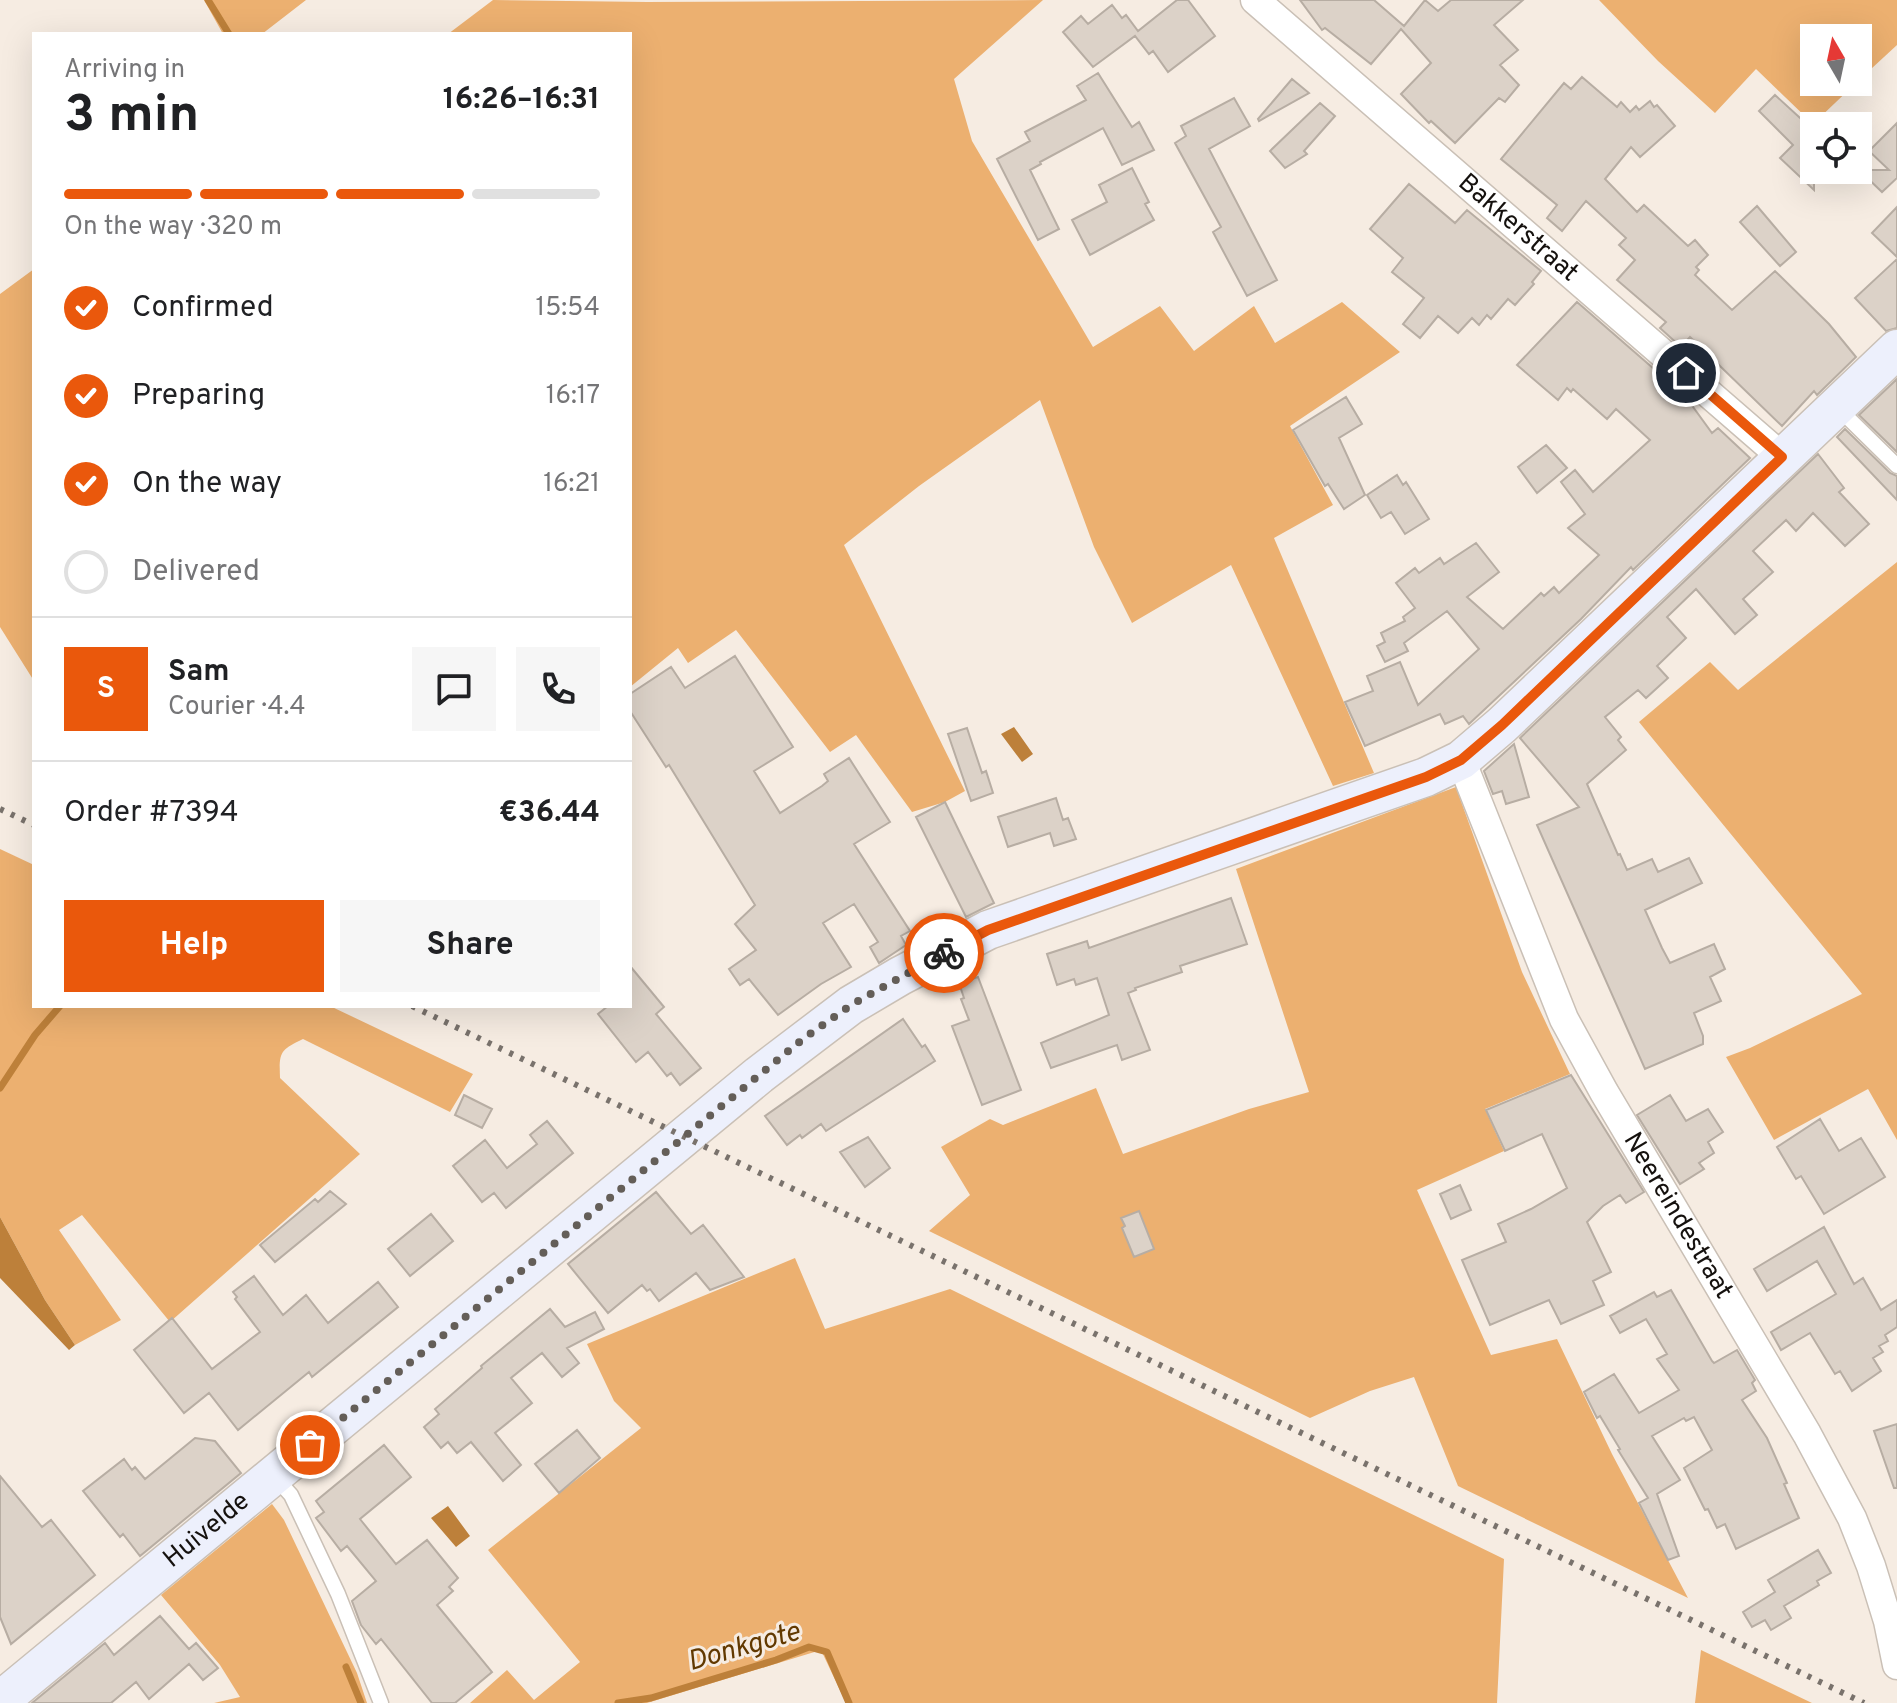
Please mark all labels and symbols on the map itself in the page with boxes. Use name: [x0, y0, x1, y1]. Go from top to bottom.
north arrow: [1800, 24, 1872, 96]
street label: Bakkerstraat: [1451, 167, 1585, 289]
pin: [1652, 339, 1720, 407]
courier: [904, 913, 984, 993]
street label: Neereindestraat: [1615, 1127, 1740, 1305]
pin: [276, 1411, 344, 1479]
street label: Huivelde: [157, 1485, 257, 1576]
water label: Donkgote: [684, 1615, 805, 1681]

